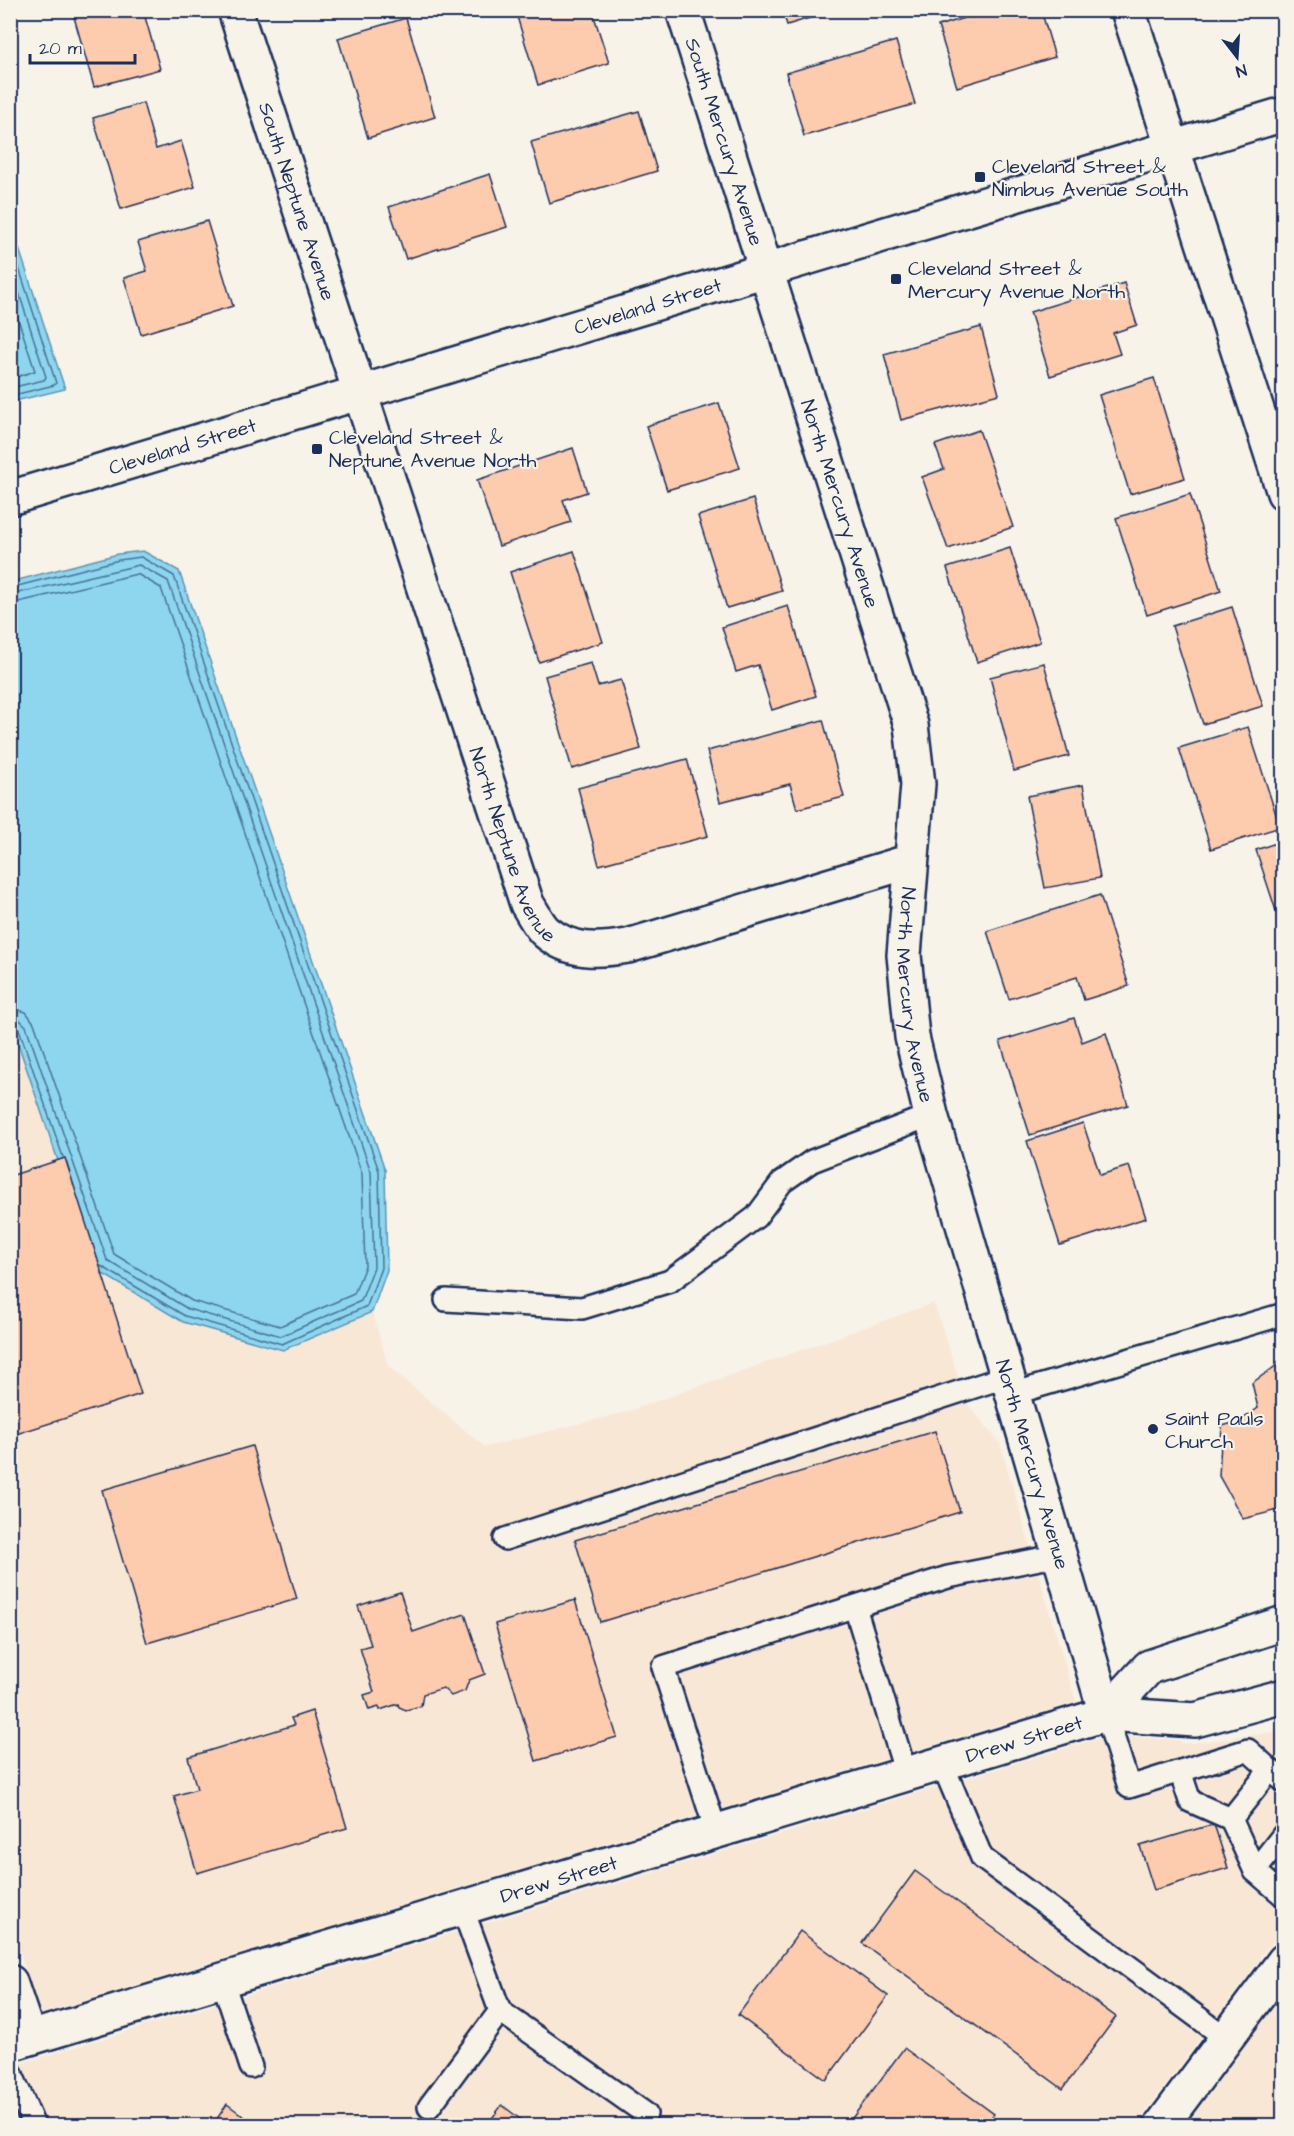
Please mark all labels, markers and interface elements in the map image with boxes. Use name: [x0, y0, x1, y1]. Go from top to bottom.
scale bar: [30, 27, 135, 65]
north arrow: [1207, 27, 1267, 87]
street label: South Mercury Avenue: [678, 34, 770, 249]
text: 20 m: [39, 36, 82, 61]
text: N: [1233, 58, 1249, 82]
street label: South Neptune Avenue: [251, 99, 342, 304]
place label: Cleveland Street & Nimbus Avenue South: [992, 153, 1188, 204]
marker: Cleveland Street & Nimbus Avenue South: [973, 170, 987, 184]
place label: Cleveland Street & Mercury Avenue North: [908, 255, 1125, 307]
street label: Cleveland Street: [571, 271, 725, 342]
marker: Cleveland Street & Mercury Avenue North: [889, 272, 903, 286]
street label: North Mercury Avenue: [793, 396, 886, 612]
street label: Cleveland Street: [105, 412, 260, 482]
place label: Cleveland Street & Neptune Avenue North: [329, 424, 536, 475]
marker: Cleveland Street & Neptune Avenue North: [310, 442, 324, 456]
street label: North Neptune Avenue: [462, 744, 561, 950]
street label: North Mercury Avenue: [888, 886, 940, 1106]
street label: North Mercury Avenue: [988, 1356, 1076, 1573]
place label: Saint Pauls Church: [1165, 1405, 1263, 1456]
marker: Saint Pauls Church: [1146, 1422, 1160, 1436]
street label: Drew Street: [962, 1709, 1086, 1770]
street label: Drew Street: [497, 1849, 621, 1911]

